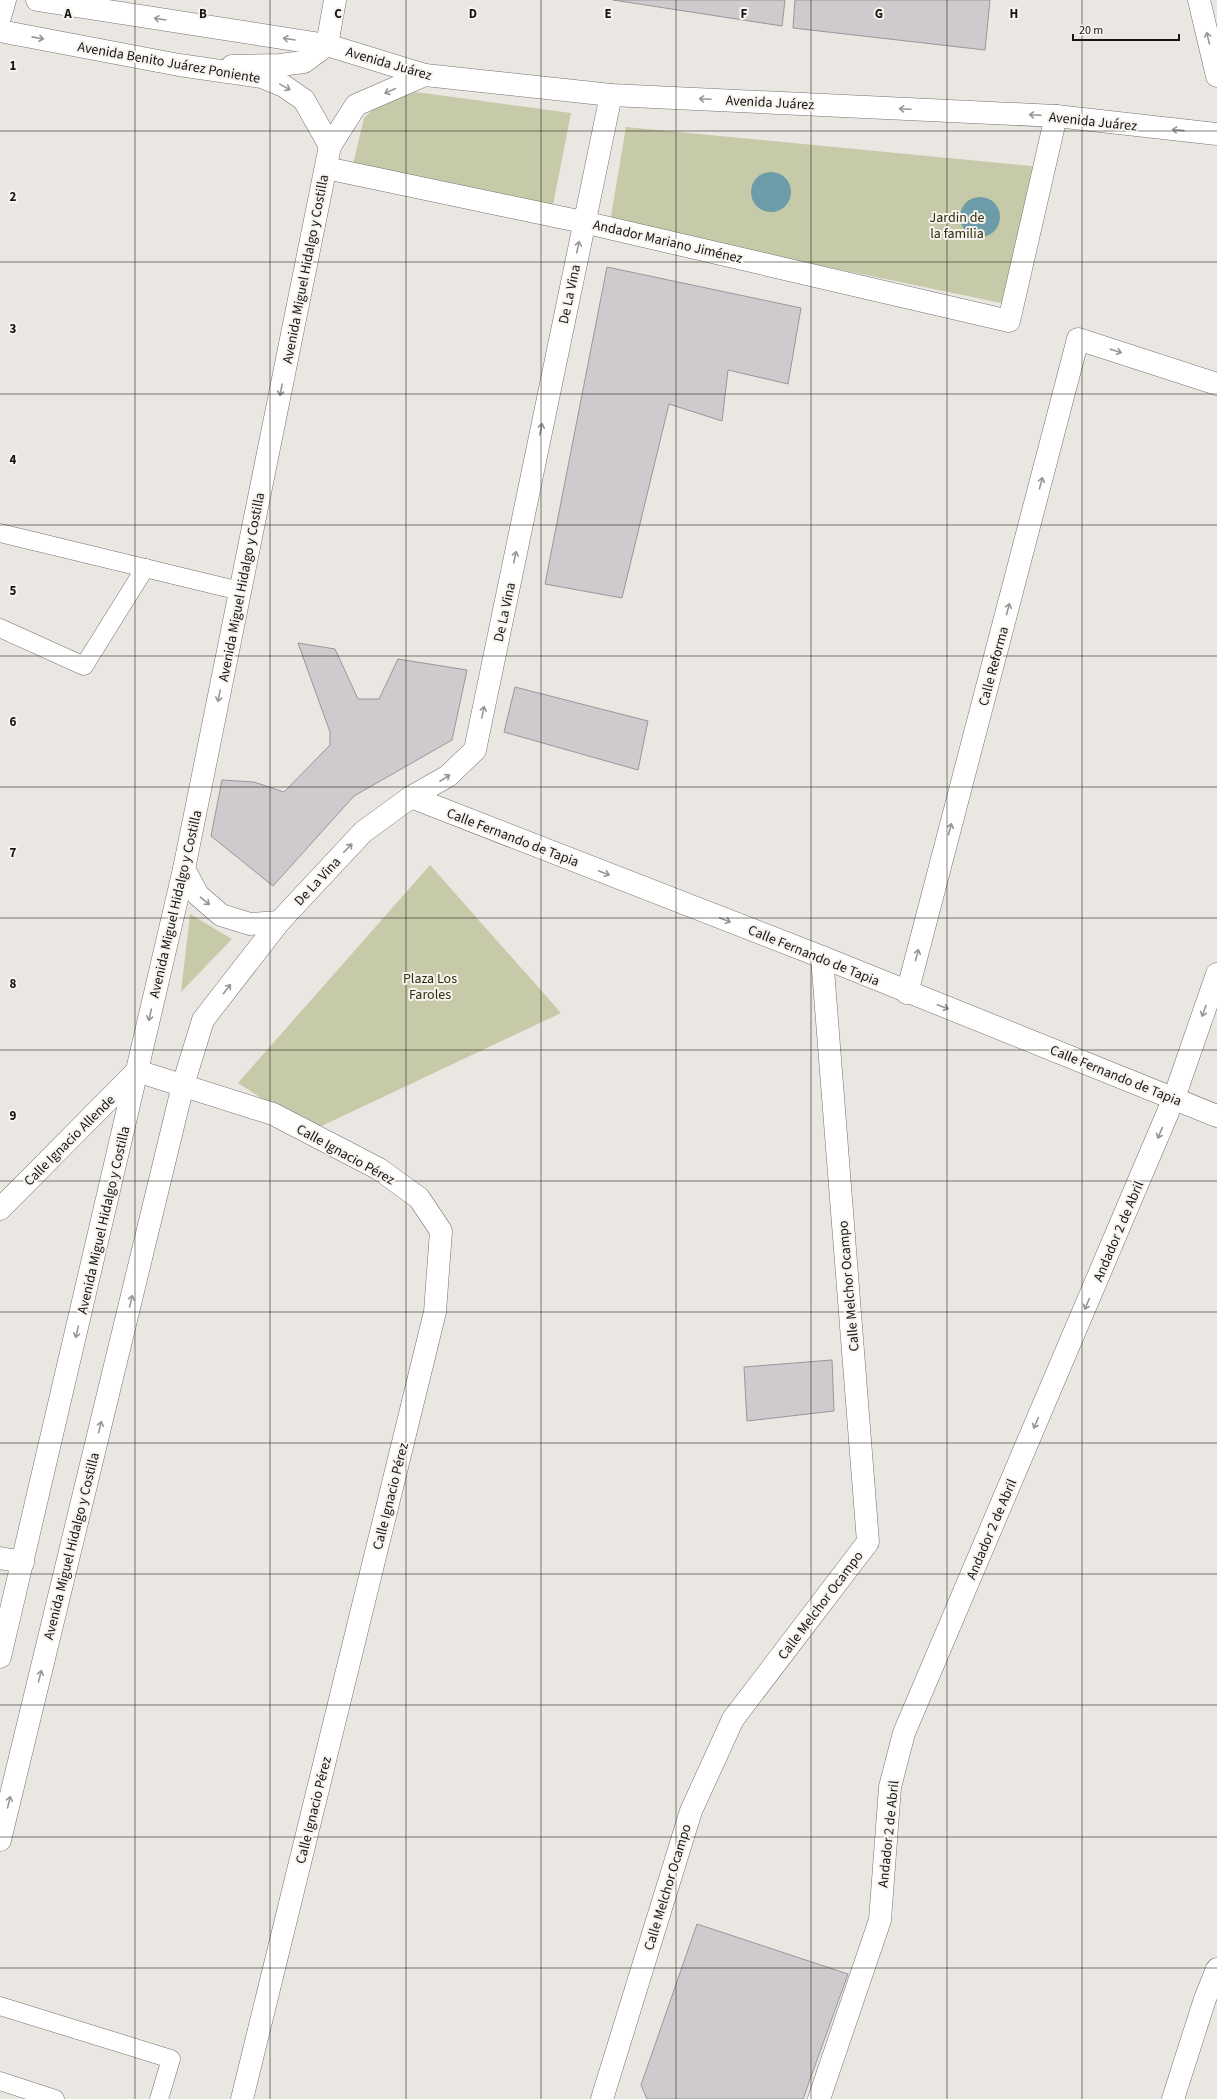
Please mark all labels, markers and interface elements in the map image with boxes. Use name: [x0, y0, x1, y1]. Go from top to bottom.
text: A: [63, 5, 72, 23]
text: B: [199, 5, 207, 23]
text: C: [334, 5, 342, 23]
text: D: [469, 5, 477, 23]
text: E: [604, 5, 612, 23]
text: F: [741, 5, 748, 23]
text: G: [875, 5, 883, 23]
text: H: [1010, 5, 1018, 23]
one-way arrow: [154, 15, 167, 23]
scale bar: [1073, 16, 1179, 42]
text: 20 m: [1079, 22, 1103, 39]
one-way arrow: [1204, 32, 1211, 45]
one-way arrow: [31, 34, 44, 42]
one-way arrow: [282, 35, 295, 43]
street label: Avenida Benito Juárez Poniente: [76, 37, 262, 89]
street label: Avenida Juárez: [343, 42, 434, 86]
text: 1: [10, 57, 17, 75]
one-way arrow: [279, 84, 291, 92]
one-way arrow: [384, 88, 396, 95]
street label: Avenida Juárez: [725, 91, 815, 115]
one-way arrow: [699, 96, 712, 103]
one-way arrow: [899, 105, 912, 113]
street label: Avenida Juárez: [1048, 107, 1138, 137]
one-way arrow: [1029, 112, 1042, 119]
one-way arrow: [1172, 126, 1185, 133]
street label: Avenida Miguel Hidalgo y Costilla: [278, 173, 334, 366]
text: 2: [10, 188, 17, 206]
park label: Jardin de la familia: [930, 208, 984, 244]
street label: Andador Mariano Jiménez: [591, 215, 745, 269]
one-way arrow: [575, 241, 583, 254]
street label: De La Vina: [554, 263, 586, 326]
text: 3: [10, 320, 17, 338]
one-way arrow: [1109, 348, 1122, 355]
one-way arrow: [276, 383, 284, 396]
one-way arrow: [537, 423, 545, 436]
text: 4: [10, 451, 17, 469]
one-way arrow: [1037, 477, 1045, 490]
street label: Avenida Miguel Hidalgo y Costilla: [214, 491, 270, 684]
one-way arrow: [511, 551, 519, 564]
street label: De La Vina: [489, 581, 521, 644]
text: 5: [10, 582, 17, 600]
one-way arrow: [1004, 603, 1012, 616]
street label: Calle Reforma: [974, 624, 1014, 708]
one-way arrow: [215, 689, 223, 702]
one-way arrow: [479, 705, 487, 718]
text: 6: [10, 713, 17, 731]
one-way arrow: [439, 774, 450, 782]
street label: Calle Fernando de Tapia: [444, 803, 582, 872]
street label: Avenida Miguel Hidalgo y Costilla: [145, 808, 207, 1000]
one-way arrow: [947, 823, 954, 836]
one-way arrow: [343, 843, 353, 853]
text: 7: [10, 844, 17, 862]
street label: De La Vina: [290, 853, 346, 911]
one-way arrow: [597, 869, 609, 877]
one-way arrow: [200, 896, 210, 905]
one-way arrow: [718, 916, 730, 924]
street label: Calle Fernando de Tapia: [745, 920, 882, 991]
one-way arrow: [914, 949, 921, 962]
park label: Plaza Los Faroles: [403, 969, 457, 1005]
text: 8: [10, 975, 17, 993]
one-way arrow: [223, 984, 231, 995]
one-way arrow: [937, 1004, 949, 1011]
one-way arrow: [1200, 1004, 1208, 1016]
one-way arrow: [146, 1008, 154, 1021]
street label: Calle Fernando de Tapia: [1047, 1040, 1184, 1111]
street label: Calle Ignacio Allende: [20, 1091, 120, 1191]
text: 9: [10, 1107, 17, 1125]
street label: Calle Ignacio Pérez: [293, 1120, 398, 1190]
street label: Avenida Miguel Hidalgo y Costilla: [73, 1124, 135, 1316]
one-way arrow: [1155, 1126, 1163, 1138]
street label: Andador 2 de Abril: [1089, 1178, 1149, 1285]
street label: Calle Melchor Ocampo: [833, 1220, 865, 1352]
one-way arrow: [128, 1294, 135, 1307]
one-way arrow: [1083, 1297, 1090, 1309]
one-way arrow: [72, 1325, 80, 1338]
one-way arrow: [1032, 1417, 1039, 1429]
one-way arrow: [97, 1421, 105, 1434]
street label: Calle Ignacio Pérez: [368, 1441, 414, 1552]
street label: Avenida Miguel Hidalgo y Costilla: [39, 1451, 105, 1642]
street label: Andador 2 de Abril: [962, 1476, 1022, 1583]
street label: Calle Melchor Ocampo: [773, 1547, 868, 1664]
one-way arrow: [37, 1670, 44, 1683]
street label: Calle Ignacio Pérez: [291, 1755, 337, 1866]
street label: Andador 2 de Abril: [873, 1779, 905, 1889]
one-way arrow: [6, 1796, 14, 1809]
street label: Calle Melchor Ocampo: [639, 1822, 697, 1953]

